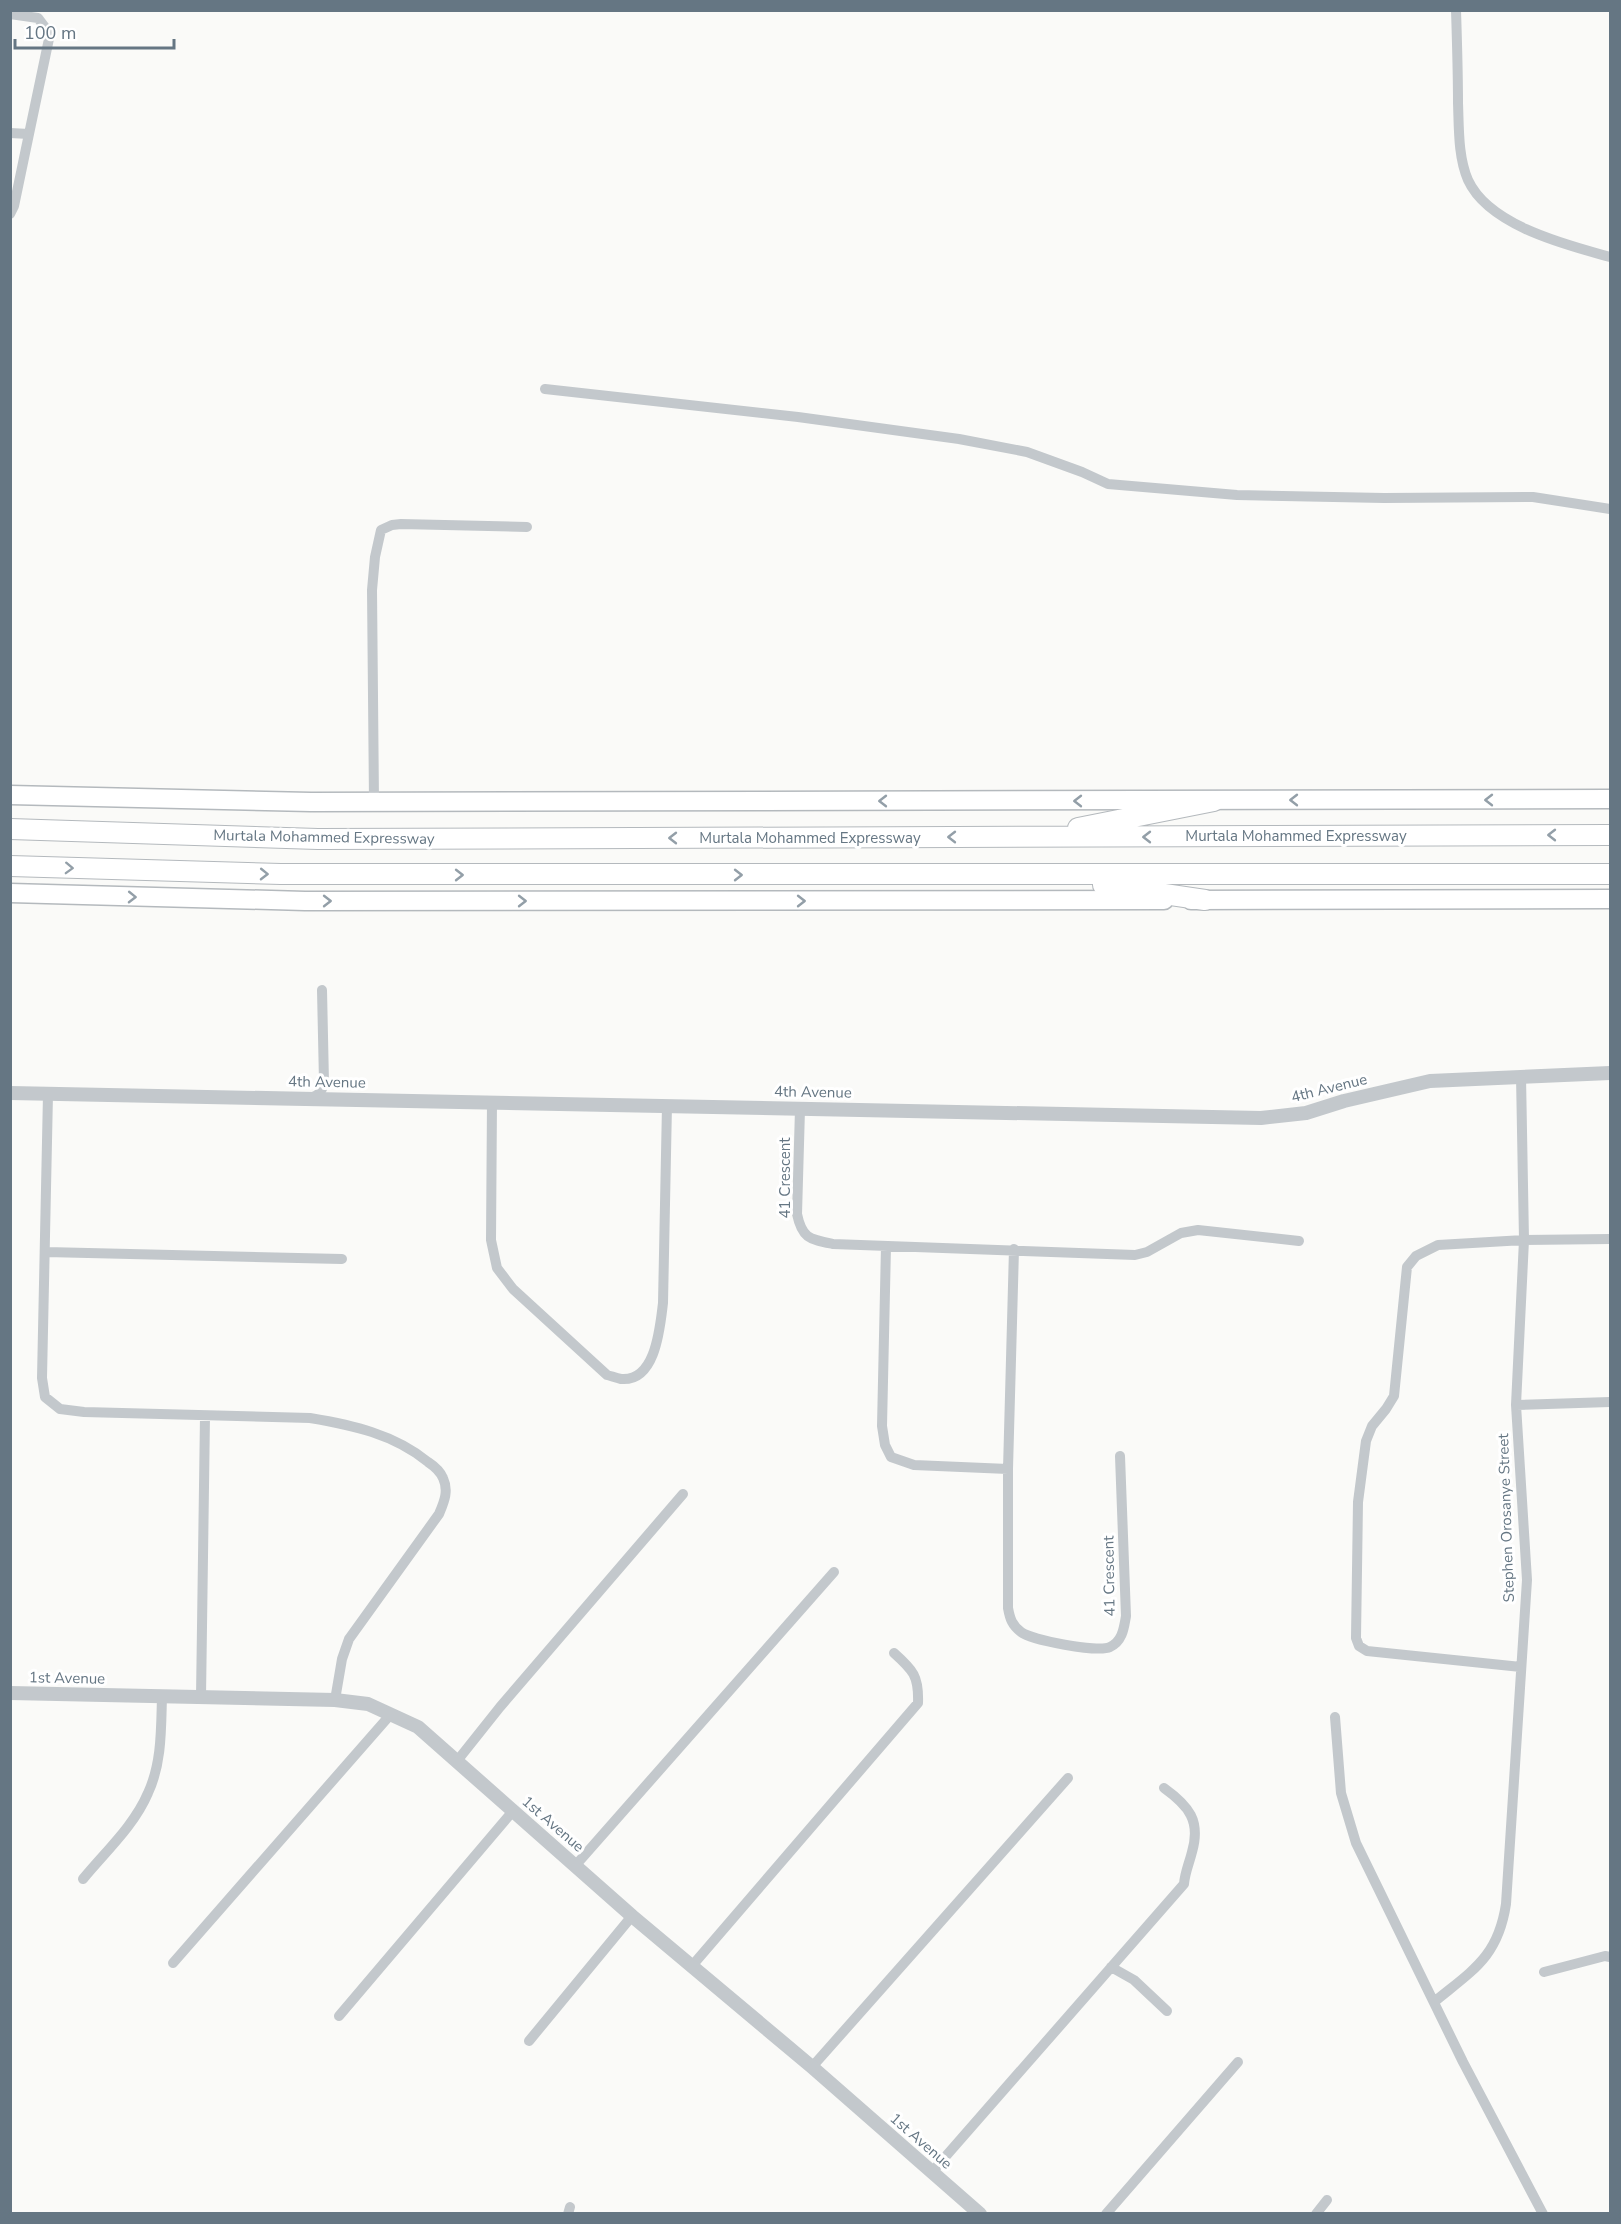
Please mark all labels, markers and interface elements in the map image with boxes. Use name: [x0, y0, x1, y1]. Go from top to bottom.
scale bar: [15, 12, 174, 50]
text: 100 m: [24, 21, 76, 45]
one-way arrow: [1290, 794, 1299, 806]
one-way arrow: [1485, 794, 1494, 806]
one-way arrow: [879, 795, 888, 807]
one-way arrow: [1074, 795, 1083, 807]
street label: Murtala Mohammed Expressway: [213, 825, 435, 849]
street label: Murtala Mohammed Expressway: [1185, 826, 1407, 846]
street label: Murtala Mohammed Expressway: [699, 828, 921, 848]
one-way arrow: [1548, 829, 1557, 841]
one-way arrow: [948, 831, 957, 843]
one-way arrow: [1143, 831, 1152, 843]
one-way arrow: [669, 832, 678, 844]
one-way arrow: [64, 862, 73, 875]
one-way arrow: [259, 868, 268, 880]
one-way arrow: [454, 868, 463, 881]
one-way arrow: [733, 869, 742, 881]
one-way arrow: [127, 891, 136, 903]
one-way arrow: [322, 895, 331, 907]
one-way arrow: [517, 895, 526, 907]
one-way arrow: [796, 895, 805, 907]
street label: 4th Avenue: [1289, 1069, 1369, 1107]
street label: 4th Avenue: [288, 1071, 366, 1093]
street label: 4th Avenue: [774, 1081, 852, 1103]
street label: 41 Crescent: [775, 1137, 795, 1218]
street label: Stephen Orosanye Street: [1493, 1432, 1519, 1603]
street label: 41 Crescent: [1098, 1535, 1120, 1617]
street label: 1st Avenue: [29, 1667, 105, 1689]
street label: 1st Avenue: [518, 1791, 588, 1857]
street label: 1st Avenue: [886, 2108, 956, 2174]

